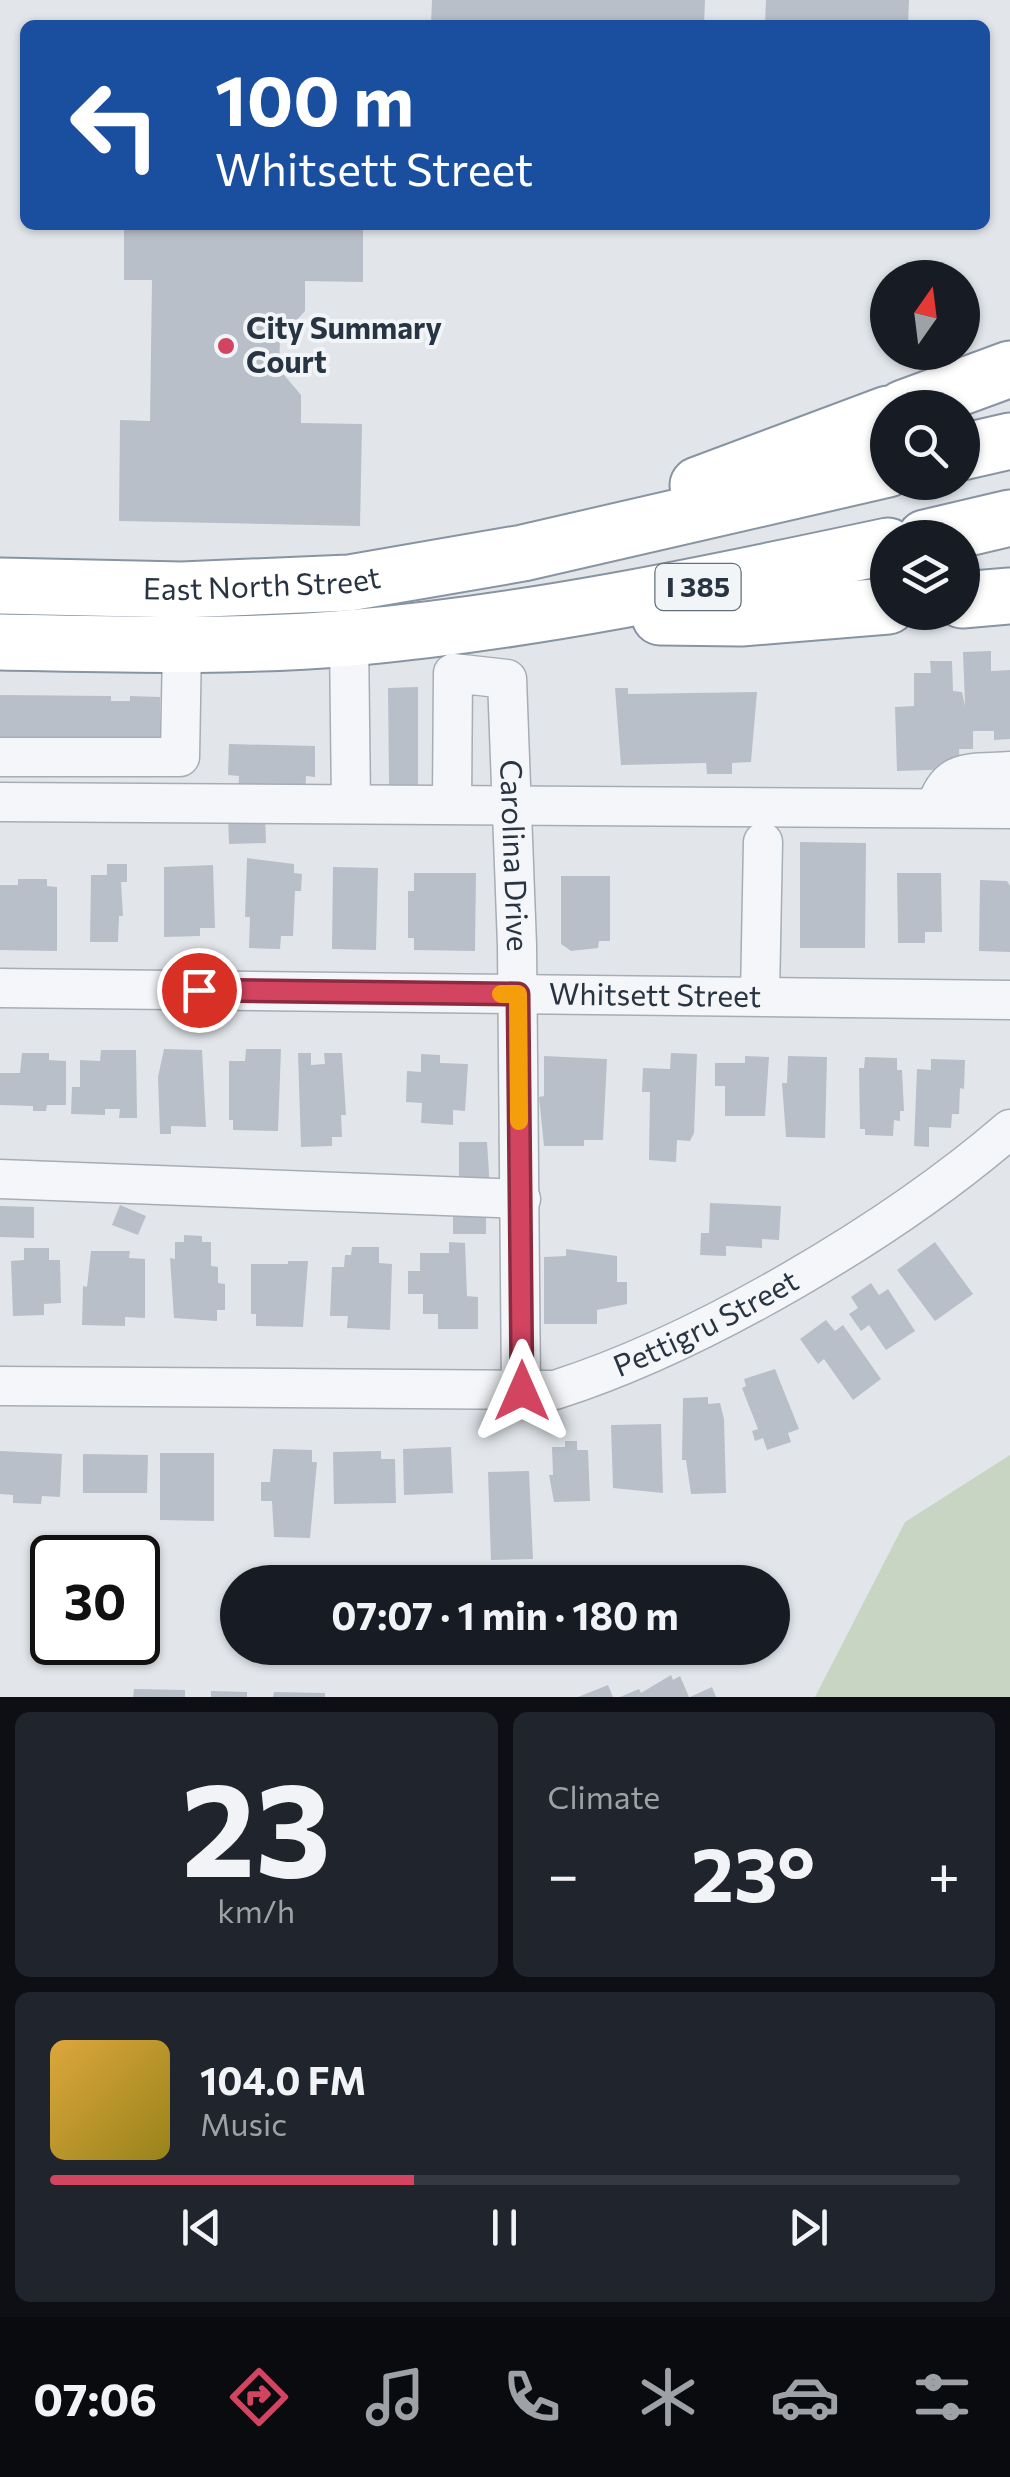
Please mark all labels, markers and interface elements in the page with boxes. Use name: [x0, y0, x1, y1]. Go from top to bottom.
text: 100 m: [215, 55, 414, 140]
icon: left: [50, 60, 180, 190]
text: Whitsett Street: [215, 140, 533, 195]
north arrow: [870, 260, 980, 370]
map controls: [870, 260, 980, 630]
place label: City Summary Court: [246, 308, 442, 379]
marker: City Summary Court: [215, 335, 237, 357]
button: search: [870, 390, 980, 500]
button: layers: [870, 520, 980, 630]
street label: East North Street: [143, 557, 383, 606]
road number: I 385: [656, 564, 740, 610]
street label: Carolina Drive: [494, 759, 538, 952]
pin: [157, 948, 242, 1033]
icon: arrive: [172, 963, 227, 1018]
street label: Whitsett Street: [549, 974, 761, 1013]
street label: Pettigru Street: [607, 1260, 804, 1383]
position arrow: [470, 1339, 574, 1443]
speed limit sign: 30: [30, 1535, 160, 1665]
text: 07:07 · 1 min · 180 m: [331, 1591, 679, 1638]
text: 23: [181, 1745, 331, 1904]
text: Climate: [548, 1776, 660, 1816]
text: 23°: [691, 1826, 815, 1917]
text: −: [548, 1839, 579, 1906]
text: +: [928, 1839, 960, 1906]
text: km/h: [217, 1890, 295, 1930]
text: 104.0 FM: [200, 2056, 366, 2103]
text: Music: [200, 2103, 287, 2143]
icon: previous: [174, 2200, 229, 2255]
icon: pause: [477, 2200, 532, 2255]
icon: next: [781, 2200, 836, 2255]
icon: directions: [224, 2362, 294, 2432]
icon: music: [360, 2362, 430, 2432]
icon: phone: [497, 2362, 567, 2432]
icon: climate: [633, 2362, 703, 2432]
icon: car: [770, 2362, 840, 2432]
icon: filters: [907, 2362, 977, 2432]
text: 07:06: [33, 2370, 157, 2425]

